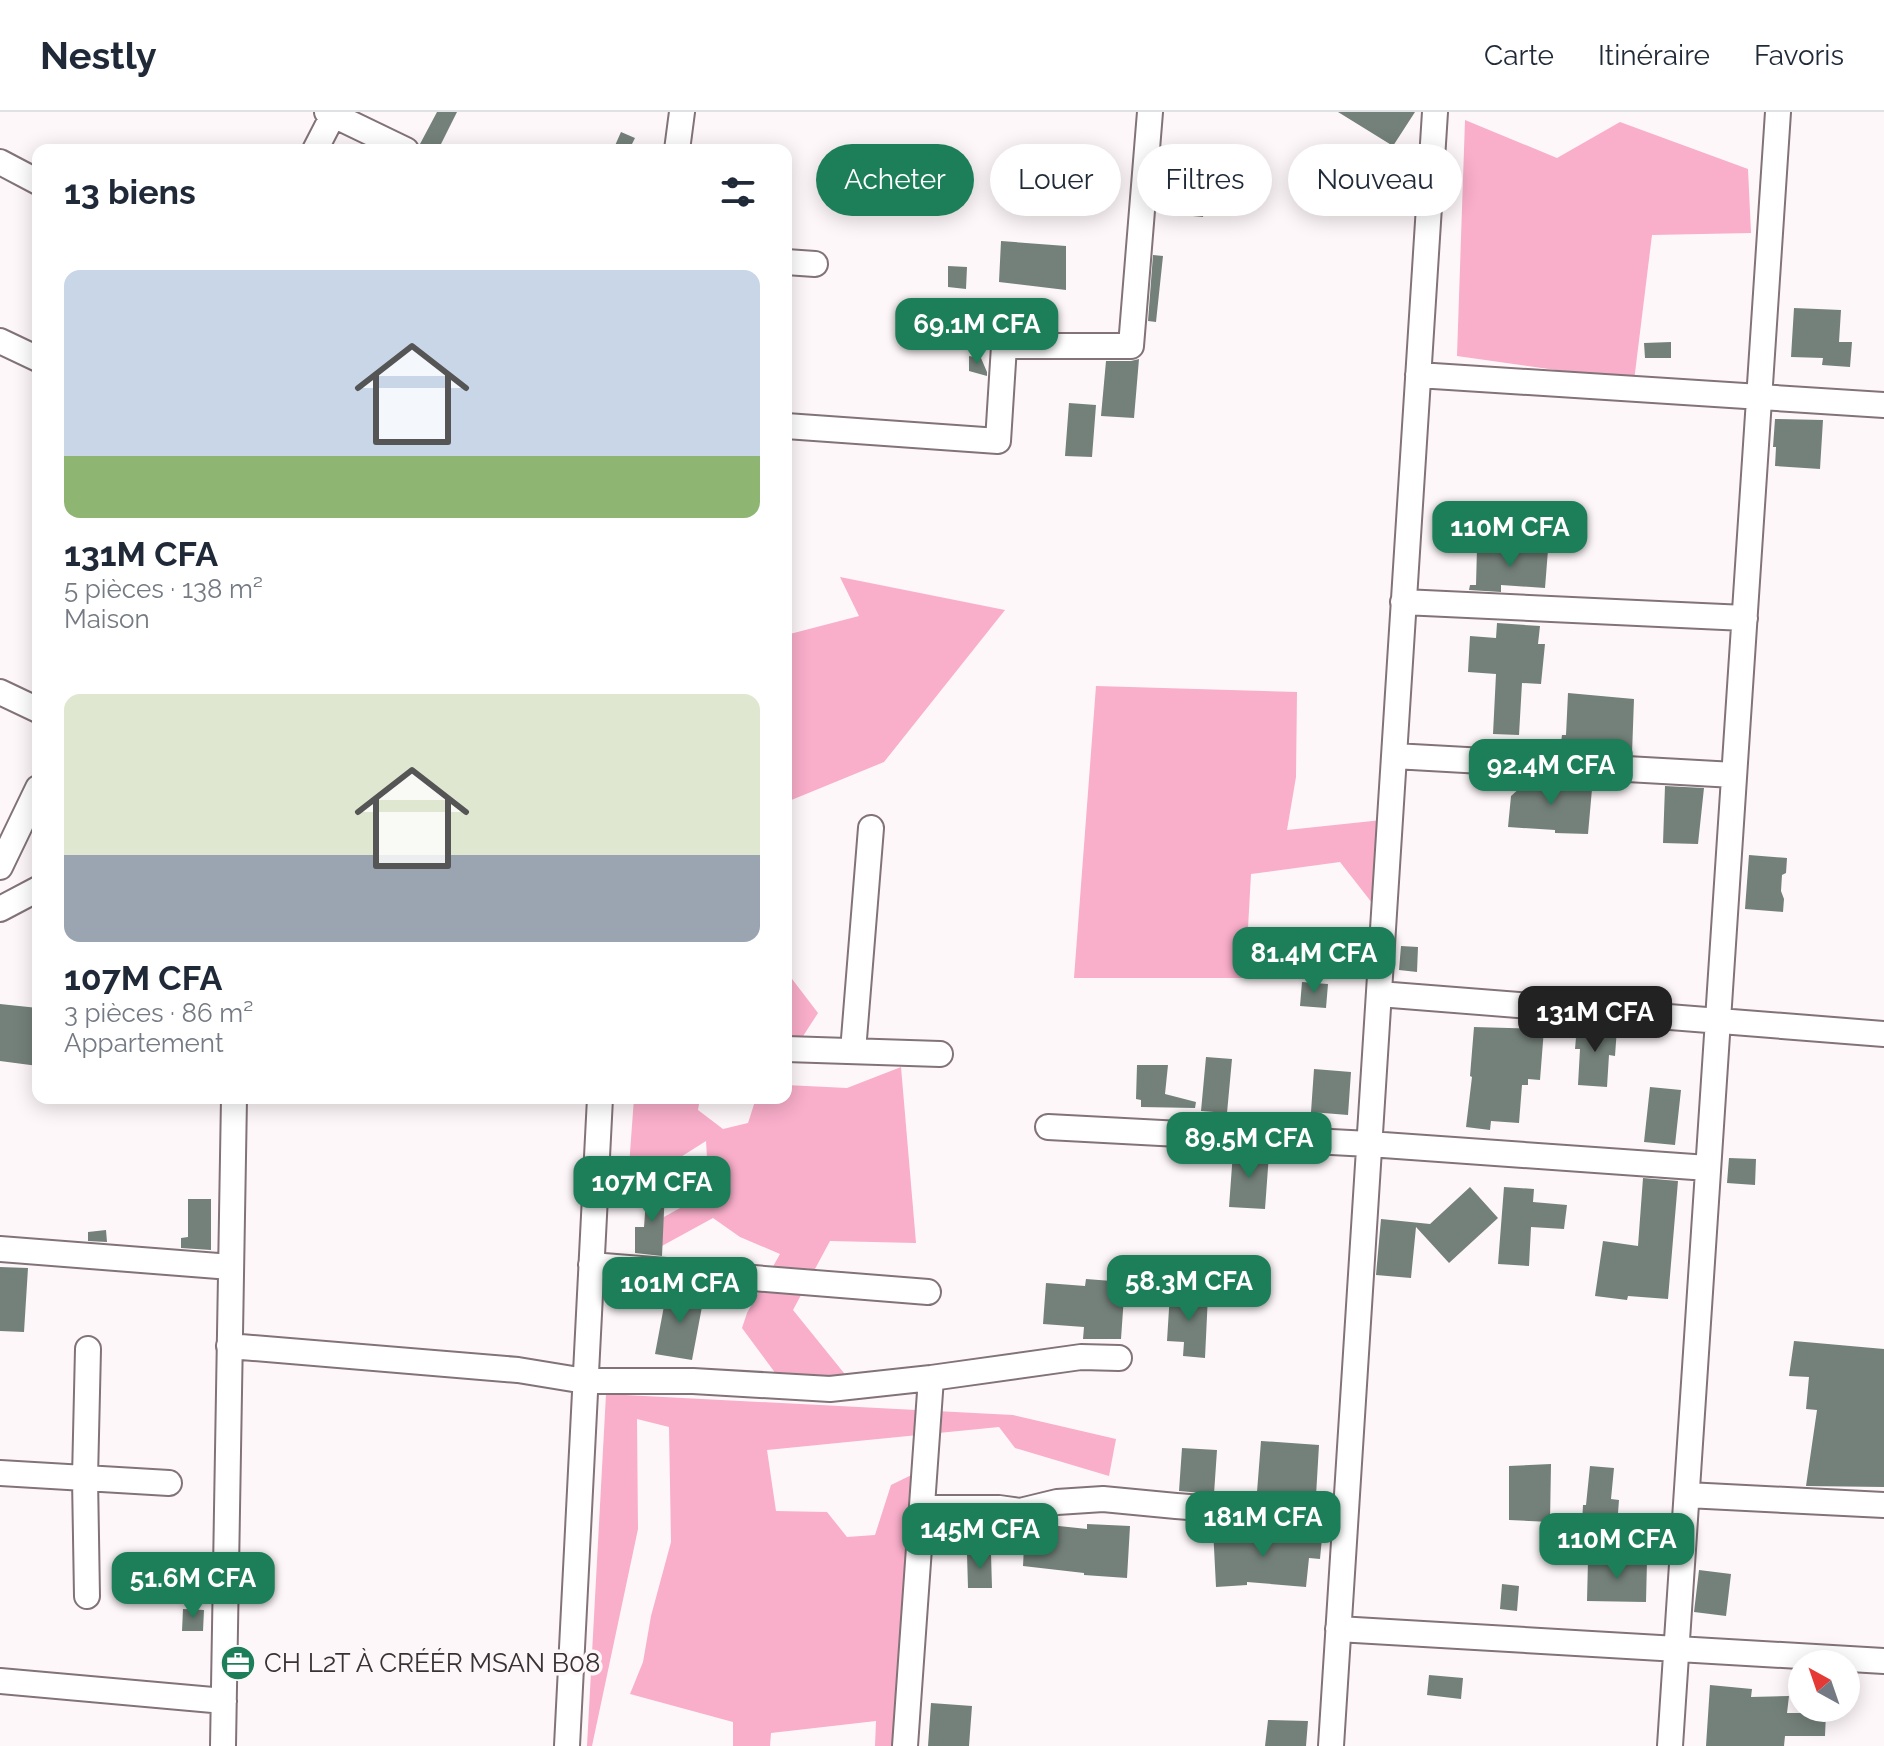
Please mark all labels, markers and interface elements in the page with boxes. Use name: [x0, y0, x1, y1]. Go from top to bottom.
text: Nestly: [40, 33, 157, 78]
text: Carte: [1484, 39, 1554, 72]
text: Itinéraire: [1598, 39, 1710, 72]
text: Favoris: [1754, 39, 1844, 72]
chip: Acheter: [816, 144, 974, 216]
chip: Louer: [990, 144, 1121, 216]
chip: Filtres: [1137, 144, 1272, 216]
chip: Nouveau: [1288, 144, 1462, 216]
icon: filters: [716, 170, 760, 214]
text: 13 biens: [64, 172, 196, 212]
pin: 69.1M CFA: [885, 298, 1069, 366]
text: 69.1M CFA: [913, 309, 1041, 339]
icon: home: [340, 322, 484, 466]
pin: 110M CFA: [1427, 501, 1593, 569]
text: 110M CFA: [1450, 512, 1570, 542]
text: 131M CFA: [64, 534, 218, 574]
text: 5 pièces · 138 m²: [64, 574, 263, 604]
text: Maison: [64, 604, 150, 634]
pin: 92.4M CFA: [1459, 739, 1643, 807]
icon: home: [340, 746, 484, 890]
text: 92.4M CFA: [1487, 750, 1615, 780]
pin: 81.4M CFA: [1222, 927, 1406, 995]
text: 81.4M CFA: [1251, 938, 1377, 968]
text: 107M CFA: [64, 958, 222, 998]
pin: 131M CFA: [1512, 986, 1678, 1054]
text: 131M CFA: [1536, 997, 1654, 1027]
text: 3 pièces · 86 m²: [64, 998, 253, 1028]
text: Appartement: [64, 1028, 224, 1058]
pin: 89.5M CFA: [1157, 1112, 1341, 1180]
text: 89.5M CFA: [1185, 1123, 1313, 1153]
pin: 107M CFA: [569, 1156, 735, 1224]
text: 107M CFA: [591, 1167, 713, 1197]
pin: 58.3M CFA: [1097, 1255, 1281, 1323]
pin: 101M CFA: [597, 1257, 763, 1325]
text: 58.3M CFA: [1125, 1266, 1253, 1296]
text: 101M CFA: [620, 1268, 740, 1298]
pin: 181M CFA: [1180, 1491, 1346, 1559]
text: 181M CFA: [1203, 1502, 1323, 1532]
pin: 145M CFA: [897, 1503, 1063, 1571]
pin: 110M CFA: [1534, 1513, 1700, 1581]
text: 145M CFA: [920, 1514, 1040, 1544]
text: 110M CFA: [1557, 1524, 1677, 1554]
pin: 51.6M CFA: [101, 1552, 285, 1620]
text: 51.6M CFA: [130, 1563, 256, 1593]
office icon: CH L2T À CRÉÉR MSAN B08: [219, 1644, 257, 1682]
place label: CH L2T À CRÉÉR MSAN B08: [264, 1648, 600, 1678]
north arrow: [1788, 1650, 1860, 1722]
map controls: [1788, 1650, 1860, 1722]

